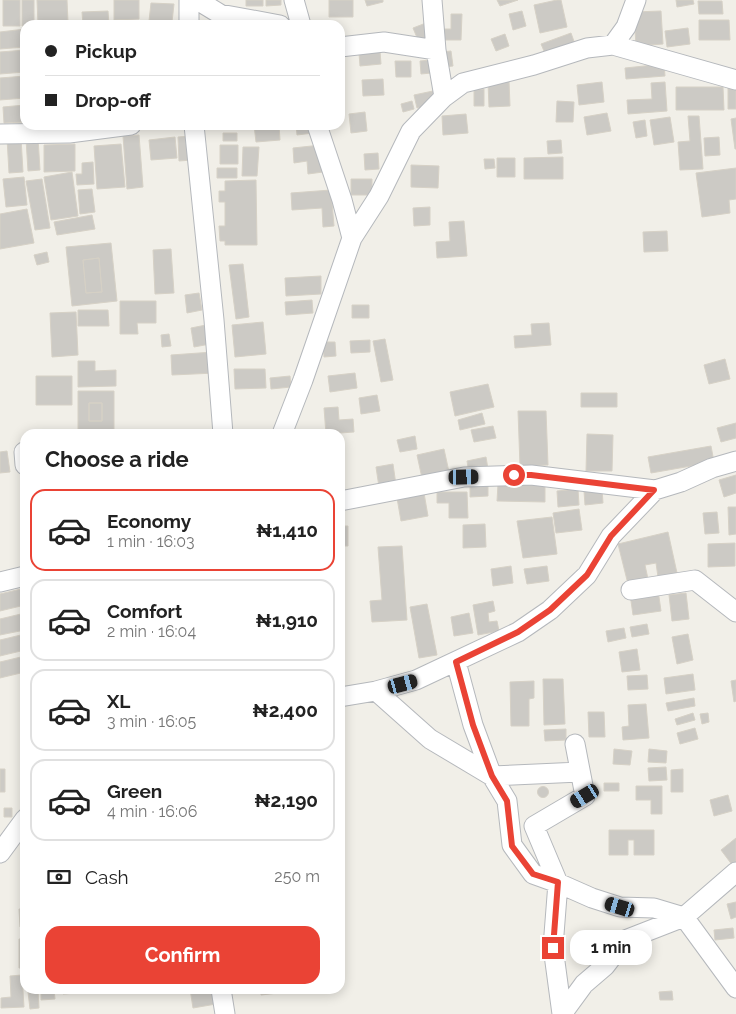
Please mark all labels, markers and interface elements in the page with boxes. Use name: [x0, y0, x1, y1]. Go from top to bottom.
text: Pickup: [75, 40, 137, 62]
text: Drop-off: [75, 89, 151, 111]
text: Choose a ride: [45, 446, 189, 472]
route start: [503, 464, 525, 486]
car: [448, 469, 479, 485]
icon: car: [47, 508, 92, 553]
text: Economy: [107, 510, 191, 532]
text: ₦1,410: [256, 519, 318, 541]
text: 1 min · 16:03: [107, 532, 194, 551]
icon: car: [47, 598, 92, 643]
text: Comfort: [107, 600, 182, 622]
text: ₦1,910: [256, 609, 318, 631]
text: 2 min · 16:04: [107, 622, 196, 641]
car: [386, 673, 419, 695]
icon: car: [47, 688, 92, 733]
text: XL: [107, 690, 130, 712]
text: ₦2,400: [252, 699, 318, 721]
text: 3 min · 16:05: [107, 712, 196, 731]
icon: car: [47, 778, 92, 823]
text: Green: [107, 780, 162, 802]
car: [568, 782, 601, 810]
text: ₦2,190: [254, 789, 318, 811]
text: 4 min · 16:06: [107, 802, 197, 821]
icon: cash: [45, 863, 73, 891]
text: Cash: [85, 866, 129, 888]
text: 250 m: [274, 867, 320, 886]
car: [603, 895, 636, 919]
button: Confirm: [45, 926, 320, 984]
callout: 1 min: [570, 930, 653, 966]
route end: [542, 937, 564, 959]
text: 1 min: [591, 938, 631, 957]

